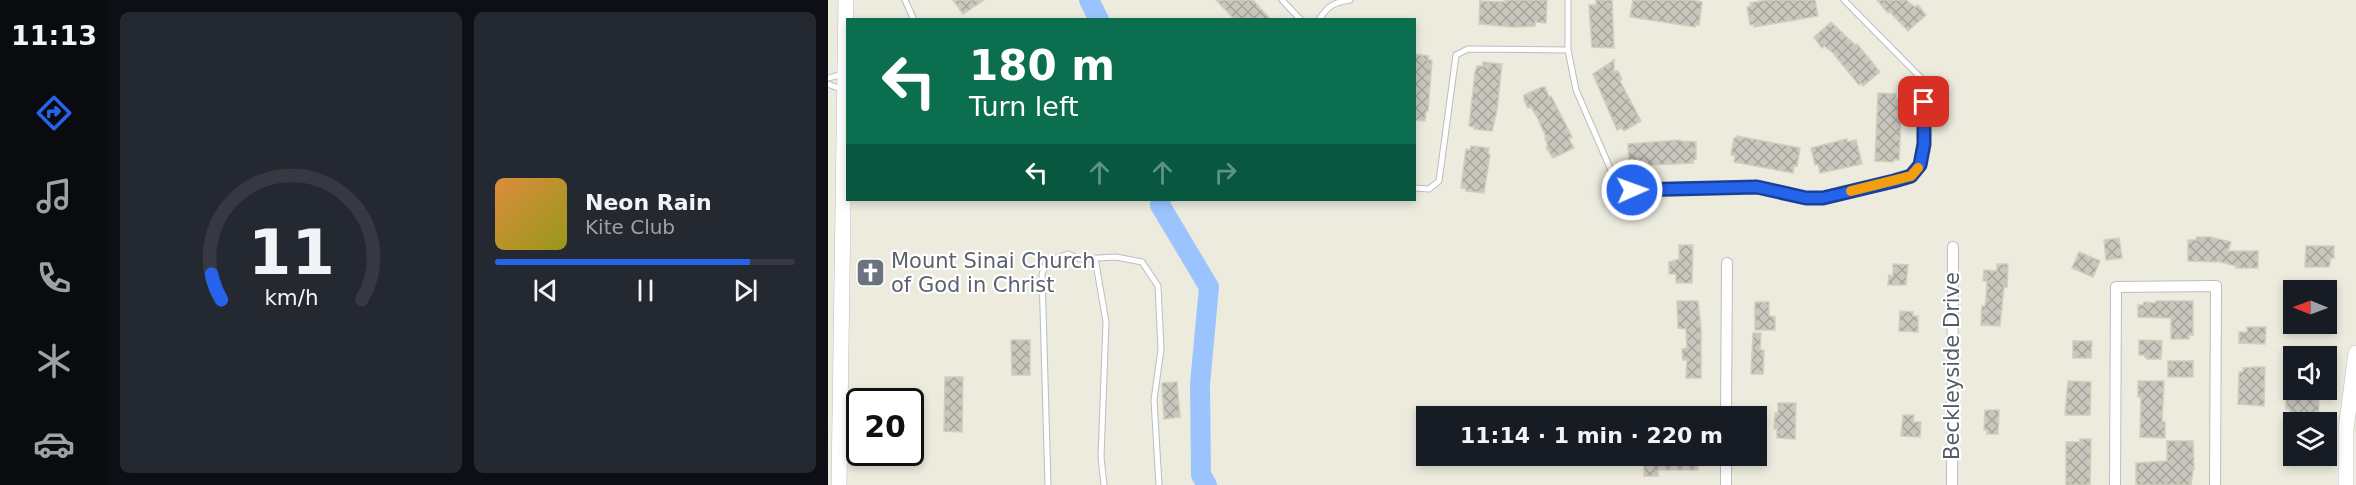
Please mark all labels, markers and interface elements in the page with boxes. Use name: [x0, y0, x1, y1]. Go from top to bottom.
text: 11:13: [11, 20, 97, 51]
text: 180 m: [969, 41, 1115, 90]
icon: left: [870, 42, 948, 120]
pin: [1898, 76, 1949, 127]
icon: arrive: [1907, 85, 1940, 118]
text: Turn left: [969, 91, 1079, 122]
icon: directions: [33, 92, 75, 134]
icon: left: [1020, 156, 1053, 189]
icon: ahead: [1083, 156, 1116, 189]
icon: ahead: [1146, 156, 1179, 189]
icon: right: [1209, 156, 1242, 189]
position arrow: [1600, 158, 1664, 222]
icon: music: [33, 175, 75, 217]
text: Neon Rain: [585, 190, 712, 215]
text: Kite Club: [585, 215, 675, 239]
text: 11: [248, 216, 334, 289]
place label: Mount Sinai Church of God in Christ: [891, 249, 1096, 297]
icon: phone: [33, 257, 75, 299]
church icon: Mount Sinai Church of God in Christ: [854, 257, 886, 289]
street label: Beckleyside Drive: [1940, 272, 1964, 460]
icon: previous: [529, 274, 562, 307]
icon: pause: [629, 274, 662, 307]
icon: next: [729, 274, 762, 307]
north arrow: [2283, 280, 2337, 334]
map controls: [2283, 280, 2337, 466]
text: km/h: [264, 285, 318, 310]
icon: climate: [33, 340, 75, 382]
button: sound: [2283, 346, 2337, 400]
speed limit sign: 20: [846, 388, 924, 466]
button: layers: [2283, 412, 2337, 466]
icon: car: [33, 423, 75, 465]
text: 11:14 · 1 min · 220 m: [1460, 423, 1723, 448]

